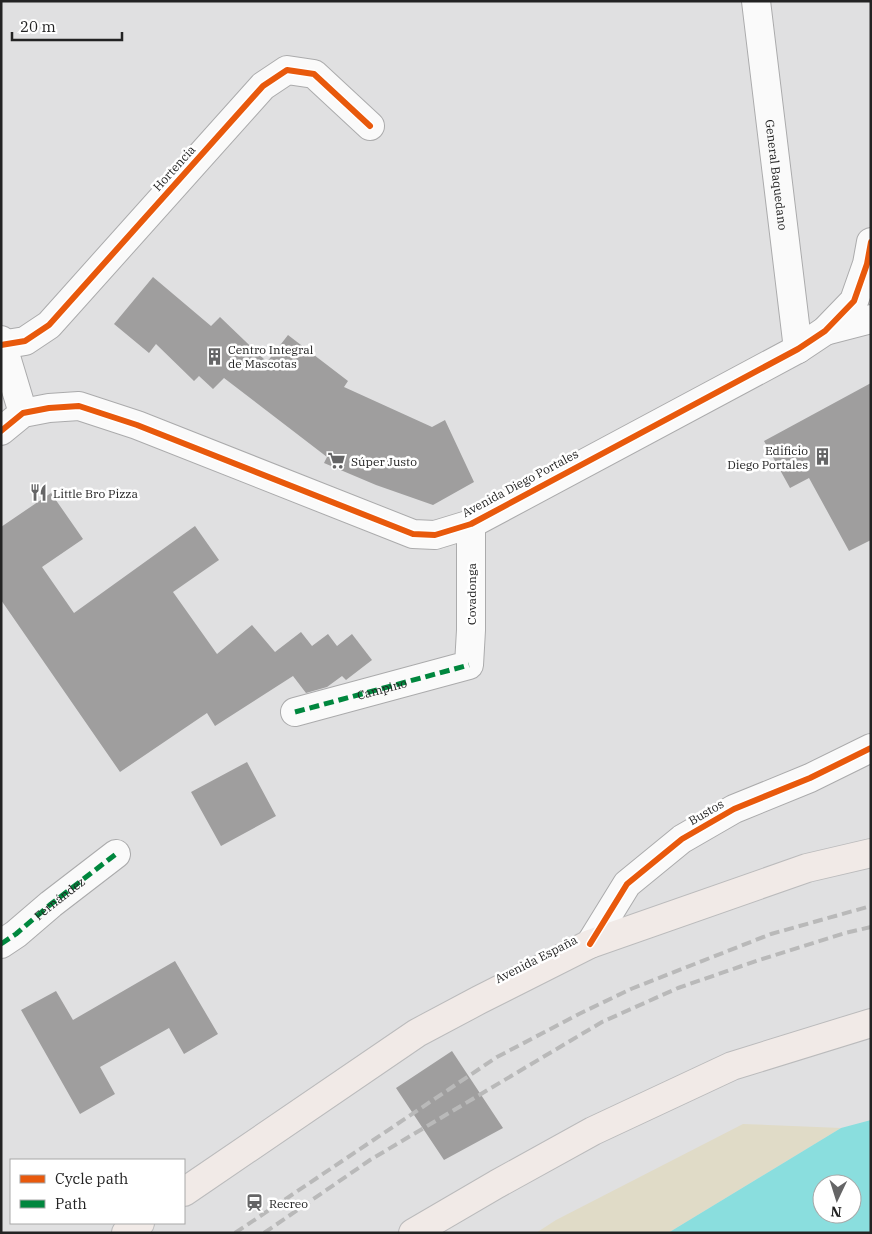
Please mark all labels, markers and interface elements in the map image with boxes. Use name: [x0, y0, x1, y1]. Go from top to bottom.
scale bar: [12, 10, 122, 42]
text: 20 m: [20, 17, 56, 36]
street label: General Baquedano: [763, 118, 791, 231]
street label: Hortencia: [150, 142, 199, 194]
place label: Centro Integral de Mascotas: [228, 342, 314, 371]
building icon: Centro Integral de Mascotas: [204, 346, 224, 366]
place label: Edificio Diego Portales: [727, 443, 808, 472]
street label: Avenida Diego Portales: [459, 446, 581, 520]
building icon: Edificio Diego Portales: [812, 447, 832, 467]
supermarket icon: Súper Justo: [327, 451, 347, 471]
place label: Súper Justo: [351, 454, 417, 469]
restaurant icon: Little Bro Pizza: [29, 483, 49, 503]
place label: Little Bro Pizza: [53, 486, 138, 501]
street label: Covadonga: [464, 563, 479, 625]
street label: Campino: [355, 675, 409, 702]
street label: Bustos: [686, 796, 726, 828]
street label: Fernández: [31, 874, 87, 923]
street label: Avenida España: [492, 932, 580, 986]
legend: [10, 1159, 185, 1224]
text: Cycle path: [55, 1169, 128, 1188]
north arrow: [812, 1174, 862, 1224]
station icon: Recreo: [245, 1193, 265, 1213]
text: Path: [55, 1194, 87, 1213]
place label: Recreo: [269, 1196, 308, 1211]
text: N: [830, 1203, 842, 1221]

